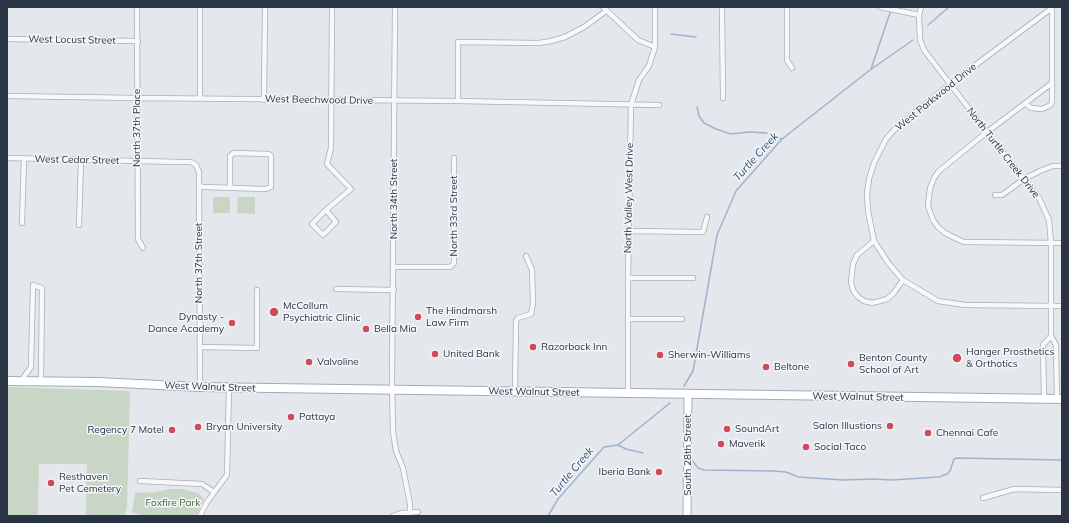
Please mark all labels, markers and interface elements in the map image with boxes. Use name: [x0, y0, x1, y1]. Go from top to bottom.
street label: West Locust Street: [28, 33, 116, 47]
street label: West Parkwood Drive: [893, 61, 979, 133]
street label: North 37th Place: [131, 89, 143, 167]
street label: West Beechwood Drive: [265, 93, 373, 107]
street label: North Turtle Creek Drive: [964, 106, 1042, 200]
water label: Turtle Creek: [731, 130, 781, 184]
street label: North Valley West Drive: [622, 143, 636, 253]
street label: West Cedar Street: [34, 153, 120, 167]
street label: North 34th Street: [388, 159, 400, 239]
street label: North 33rd Street: [448, 176, 460, 256]
street label: North 37th Street: [193, 223, 205, 303]
place label: McCollum Psychiatric Clinic: [283, 300, 360, 324]
place label: The Hindmarsh Law Firm: [426, 305, 497, 328]
marker: McCollum Psychiatric Clinic: [268, 306, 280, 318]
place label: Dynasty - Dance Academy: [148, 311, 224, 334]
marker: The Hindmarsh Law Firm: [413, 312, 423, 322]
marker: Dynasty - Dance Academy: [227, 318, 237, 328]
place label: Bella Mia: [374, 323, 417, 335]
marker: Bella Mia: [361, 324, 371, 334]
place label: Razorback Inn: [541, 341, 607, 353]
marker: Razorback Inn: [528, 342, 538, 352]
place label: Hanger Prosthetics & Orthotics: [966, 346, 1054, 370]
place label: United Bank: [443, 348, 500, 360]
marker: United Bank: [430, 349, 440, 359]
place label: Sherwin-Williams: [668, 349, 751, 361]
marker: Sherwin-Williams: [655, 350, 665, 360]
place label: Benton County School of Art: [859, 352, 927, 376]
marker: Hanger Prosthetics & Orthotics: [951, 352, 963, 364]
place label: Valvoline: [317, 356, 359, 368]
marker: Valvoline: [304, 357, 314, 367]
marker: Benton County School of Art: [846, 359, 856, 369]
place label: Beltone: [774, 361, 809, 373]
marker: Beltone: [761, 362, 771, 372]
street label: West Walnut Street: [164, 379, 256, 395]
street label: West Walnut Street: [488, 385, 580, 399]
street label: West Walnut Street: [812, 390, 904, 404]
place label: Pattaya: [299, 411, 335, 423]
marker: Pattaya: [286, 412, 296, 422]
street label: South 28th Street: [682, 414, 694, 496]
place label: Salon Illustions: [813, 420, 882, 432]
place label: Bryan University: [206, 421, 282, 433]
marker: Salon Illustions: [885, 421, 895, 431]
marker: Bryan University: [193, 422, 203, 432]
place label: SoundArt: [735, 423, 779, 435]
place label: Regency 7 Motel: [87, 424, 164, 436]
marker: SoundArt: [722, 424, 732, 434]
marker: Regency 7 Motel: [167, 425, 177, 435]
place label: Chennai Cafe: [936, 427, 998, 439]
marker: Chennai Cafe: [923, 428, 933, 438]
place label: Maverik: [729, 438, 765, 450]
marker: Maverik: [716, 439, 726, 449]
place label: Social Taco: [814, 441, 866, 453]
marker: Social Taco: [801, 442, 811, 452]
water label: Turtle Creek: [547, 444, 597, 500]
place label: Iberia Bank: [599, 466, 651, 478]
marker: Iberia Bank: [654, 467, 664, 477]
place label: Resthaven Pet Cemetery: [59, 471, 121, 494]
marker: Resthaven Pet Cemetery: [46, 478, 56, 488]
park label: Foxfire Park: [146, 497, 200, 509]

